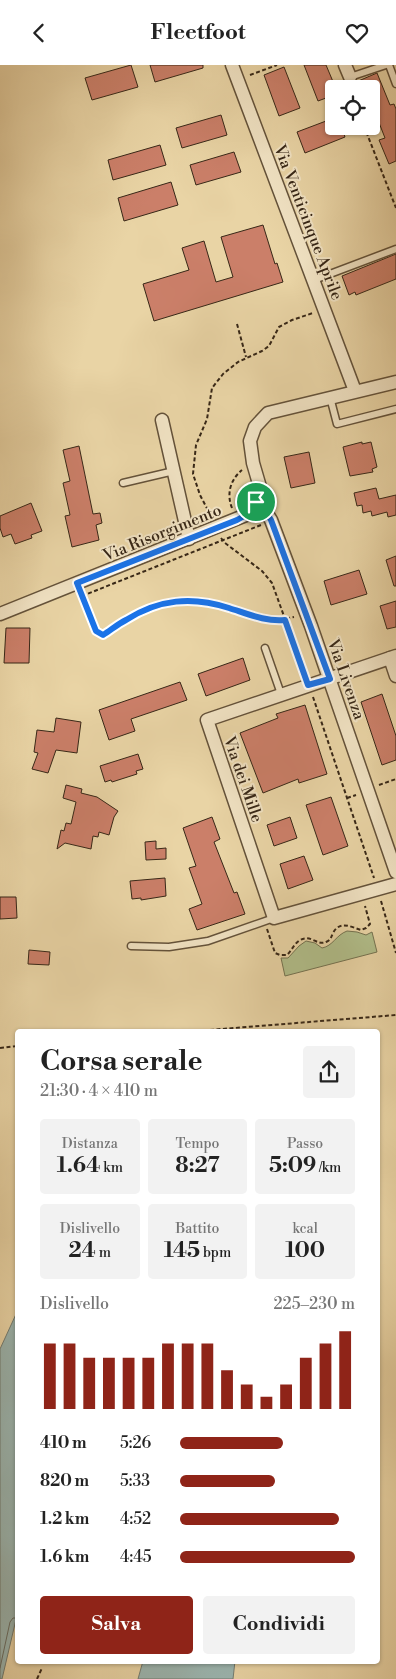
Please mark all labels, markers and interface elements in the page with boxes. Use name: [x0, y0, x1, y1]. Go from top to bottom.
icon: back: [25, 19, 53, 47]
text: Fleetfoot: [150, 19, 246, 46]
icon: heart: [343, 19, 371, 47]
map controls: [325, 80, 380, 135]
button: locate: [325, 80, 380, 135]
street label: Via Venticinque Aprile: [269, 141, 347, 303]
pin: [235, 481, 277, 523]
icon: arrive: [242, 488, 270, 516]
street label: Via Risorgimento: [99, 500, 225, 566]
street label: Via Livenza: [323, 635, 370, 723]
street label: Via dei Mille: [219, 733, 267, 825]
text: Corsa serale: [40, 1044, 203, 1079]
button: share: [303, 1046, 355, 1098]
text: 21:30 · 4 × 410 m: [40, 1081, 158, 1101]
text: Distanza: [62, 1135, 118, 1153]
text: Tempo: [176, 1135, 219, 1153]
text: Passo: [287, 1135, 323, 1153]
text: 1.64: [57, 1153, 100, 1179]
text: 8:27: [175, 1153, 220, 1179]
text: 5:09: [269, 1153, 316, 1179]
text: km: [100, 1159, 123, 1177]
text: /km: [316, 1159, 341, 1177]
text: Dislivello: [60, 1220, 120, 1238]
text: Battito: [176, 1220, 219, 1238]
text: kcal: [292, 1220, 318, 1238]
text: 24: [69, 1238, 96, 1264]
text: 145: [164, 1238, 200, 1264]
text: 100: [285, 1238, 325, 1264]
text: m: [96, 1244, 111, 1262]
text: bpm: [200, 1244, 231, 1262]
text: Dislivello: [40, 1294, 109, 1314]
text: 225–230 m: [273, 1294, 355, 1314]
text: 410 m: [40, 1433, 86, 1453]
text: 5:26: [120, 1433, 151, 1453]
text: 820 m: [40, 1471, 89, 1491]
text: 5:33: [120, 1471, 150, 1491]
text: 1.2 km: [40, 1509, 89, 1529]
text: 4:52: [120, 1509, 151, 1529]
text: 1.6 km: [40, 1547, 89, 1567]
text: 4:45: [120, 1547, 151, 1567]
button: Salva: [40, 1596, 193, 1654]
button: Condividi: [203, 1596, 355, 1654]

